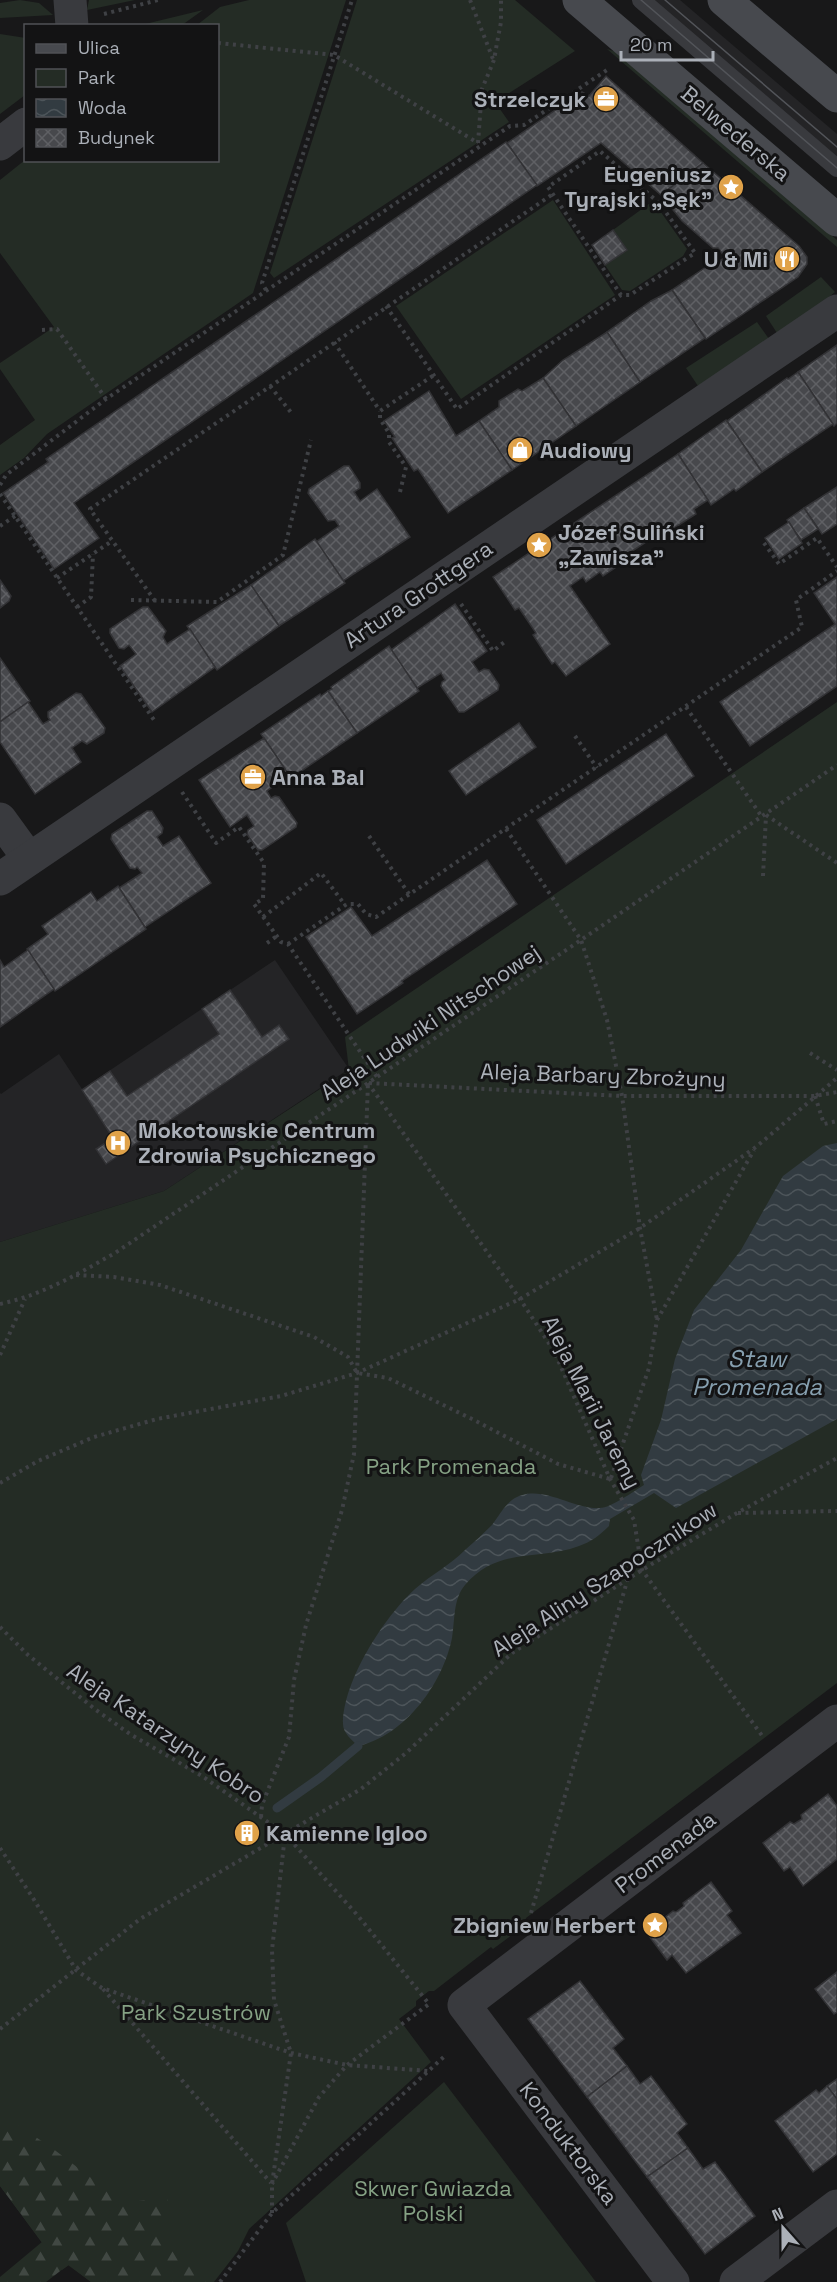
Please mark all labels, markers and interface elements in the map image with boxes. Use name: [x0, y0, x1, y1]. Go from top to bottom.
legend: [24, 24, 219, 162]
scale bar: [621, 24, 712, 62]
text: 20 m: [630, 33, 673, 56]
text: Ulica: [78, 36, 120, 59]
text: Park: [78, 66, 116, 89]
street label: Belwederska: [675, 79, 797, 187]
office icon: Strzelczyk: [591, 84, 621, 114]
place label: Strzelczyk: [474, 85, 587, 113]
text: Woda: [78, 96, 127, 119]
text: Budynek: [78, 126, 155, 149]
place label: Eugeniusz Tyrajski „Sęk”: [564, 160, 712, 213]
place icon: Eugeniusz Tyrajski „Sęk”: [716, 172, 746, 202]
restaurant icon: U & Mi: [772, 244, 802, 274]
place label: U & Mi: [704, 245, 768, 273]
shop icon: Audiowy: [505, 435, 535, 465]
place label: Audiowy: [540, 436, 632, 464]
place label: Józef Suliński „Zawisza”: [558, 518, 705, 571]
place icon: Józef Suliński „Zawisza”: [524, 530, 554, 560]
street label: Artura Grottgera: [338, 534, 498, 654]
office icon: Anna Bal: [238, 762, 268, 792]
place label: Anna Bal: [272, 763, 365, 791]
street label: Aleja Ludwiki Nitschowej: [315, 938, 545, 1106]
street label: Aleja Barbary Zbrożyny: [480, 1057, 726, 1093]
place label: Mokotowskie Centrum Zdrowia Psychicznego: [138, 1116, 376, 1169]
hospital icon: Mokotowskie Centrum Zdrowia Psychicznego: [103, 1128, 133, 1158]
street label: Aleja Marii Jaremy: [536, 1311, 648, 1493]
water label: Staw Promenada: [692, 1343, 822, 1402]
park label: Park Promenada: [366, 1452, 537, 1480]
street label: Aleja Aliny Szapocznikow: [486, 1496, 722, 1662]
street label: Aleja Katarzyny Kobro: [62, 1657, 270, 1809]
street label: Promenada: [609, 1805, 721, 1899]
building icon: Kamienne Igloo: [232, 1818, 262, 1848]
place label: Kamienne Igloo: [266, 1819, 428, 1847]
place icon: Zbigniew Herbert: [640, 1910, 670, 1940]
place label: Zbigniew Herbert: [453, 1911, 636, 1939]
park label: Park Szustrów: [121, 1998, 271, 2026]
street label: Konduktorska: [514, 2076, 625, 2210]
park label: Skwer Gwiazda Polski: [354, 2174, 512, 2227]
north arrow: [753, 2198, 813, 2258]
text: N: [769, 2203, 787, 2226]

